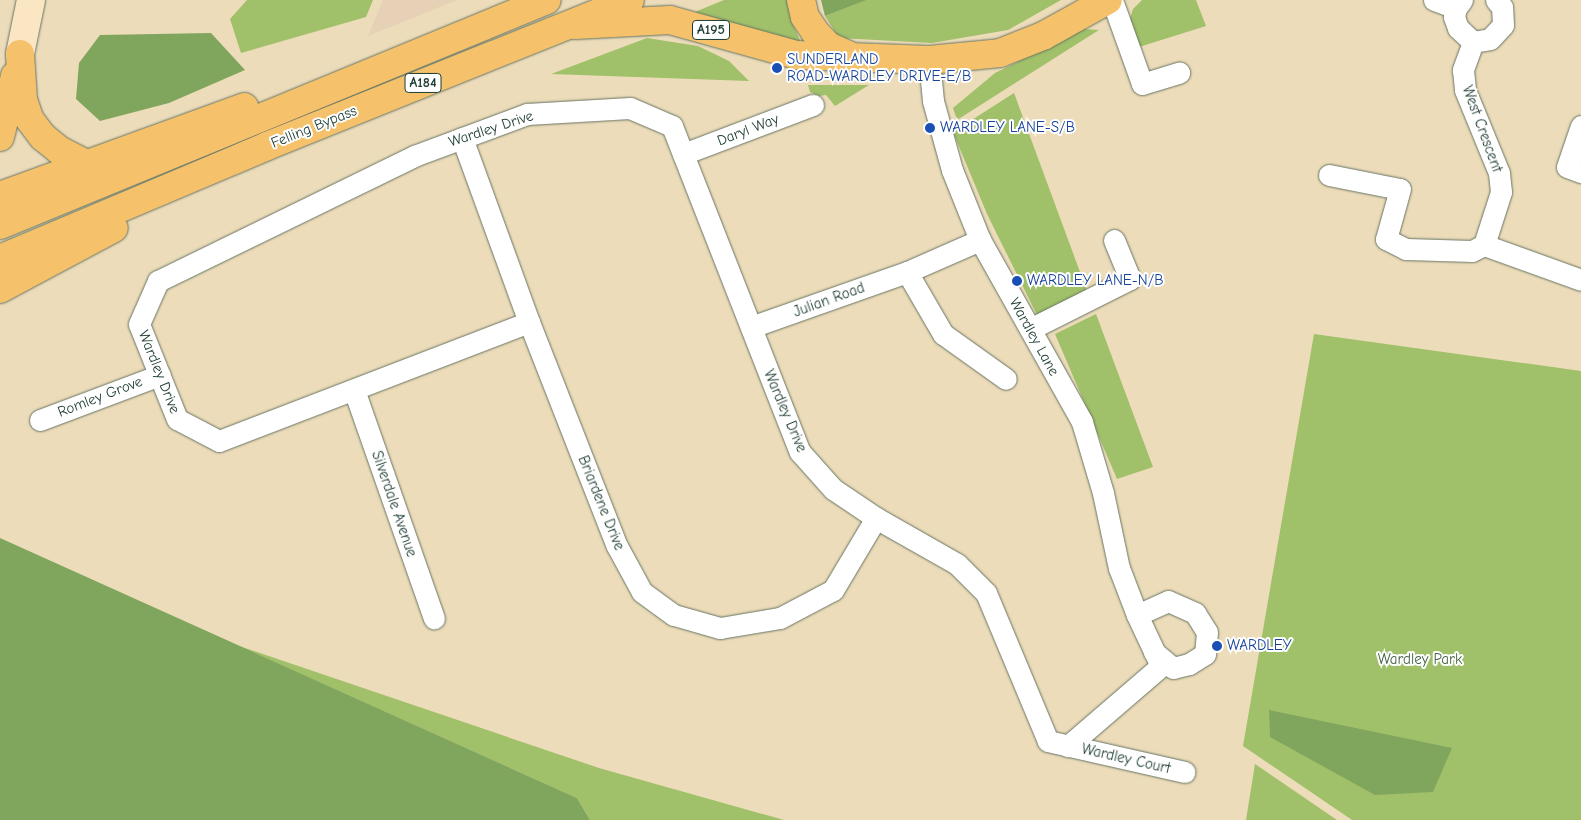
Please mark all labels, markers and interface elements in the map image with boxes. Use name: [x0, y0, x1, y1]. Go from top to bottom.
road number: A195: [691, 18, 731, 42]
place label: SUNDERLAND ROAD-WARDLEY DRIVE-E/B: [787, 50, 971, 85]
marker: SUNDERLAND ROAD-WARDLEY DRIVE-E/B: [771, 62, 783, 74]
road number: A184: [404, 72, 442, 95]
street label: West Crescent: [1458, 83, 1506, 175]
street label: Felling Bypass: [269, 102, 359, 152]
street label: Wardley Drive: [446, 107, 536, 151]
street label: Daryl Way: [715, 110, 781, 150]
place label: WARDLEY LANE-S/B: [940, 119, 1075, 137]
marker: WARDLEY LANE-S/B: [924, 122, 936, 134]
place label: WARDLEY LANE-N/B: [1027, 272, 1164, 290]
marker: WARDLEY LANE-N/B: [1011, 275, 1023, 287]
street label: Julian Road: [791, 279, 867, 321]
street label: Wardley Lane: [1005, 295, 1063, 379]
street label: Wardley Drive: [134, 328, 184, 416]
street label: Wardley Drive: [760, 367, 810, 455]
street label: Romley Grove: [55, 373, 145, 421]
street label: Silverdale Avenue: [367, 449, 421, 559]
street label: Briardene Drive: [574, 453, 628, 553]
place label: WARDLEY: [1227, 637, 1292, 655]
marker: WARDLEY: [1211, 640, 1223, 652]
park label: Wardley Park: [1378, 651, 1462, 669]
street label: Wardley Court: [1080, 740, 1172, 778]

